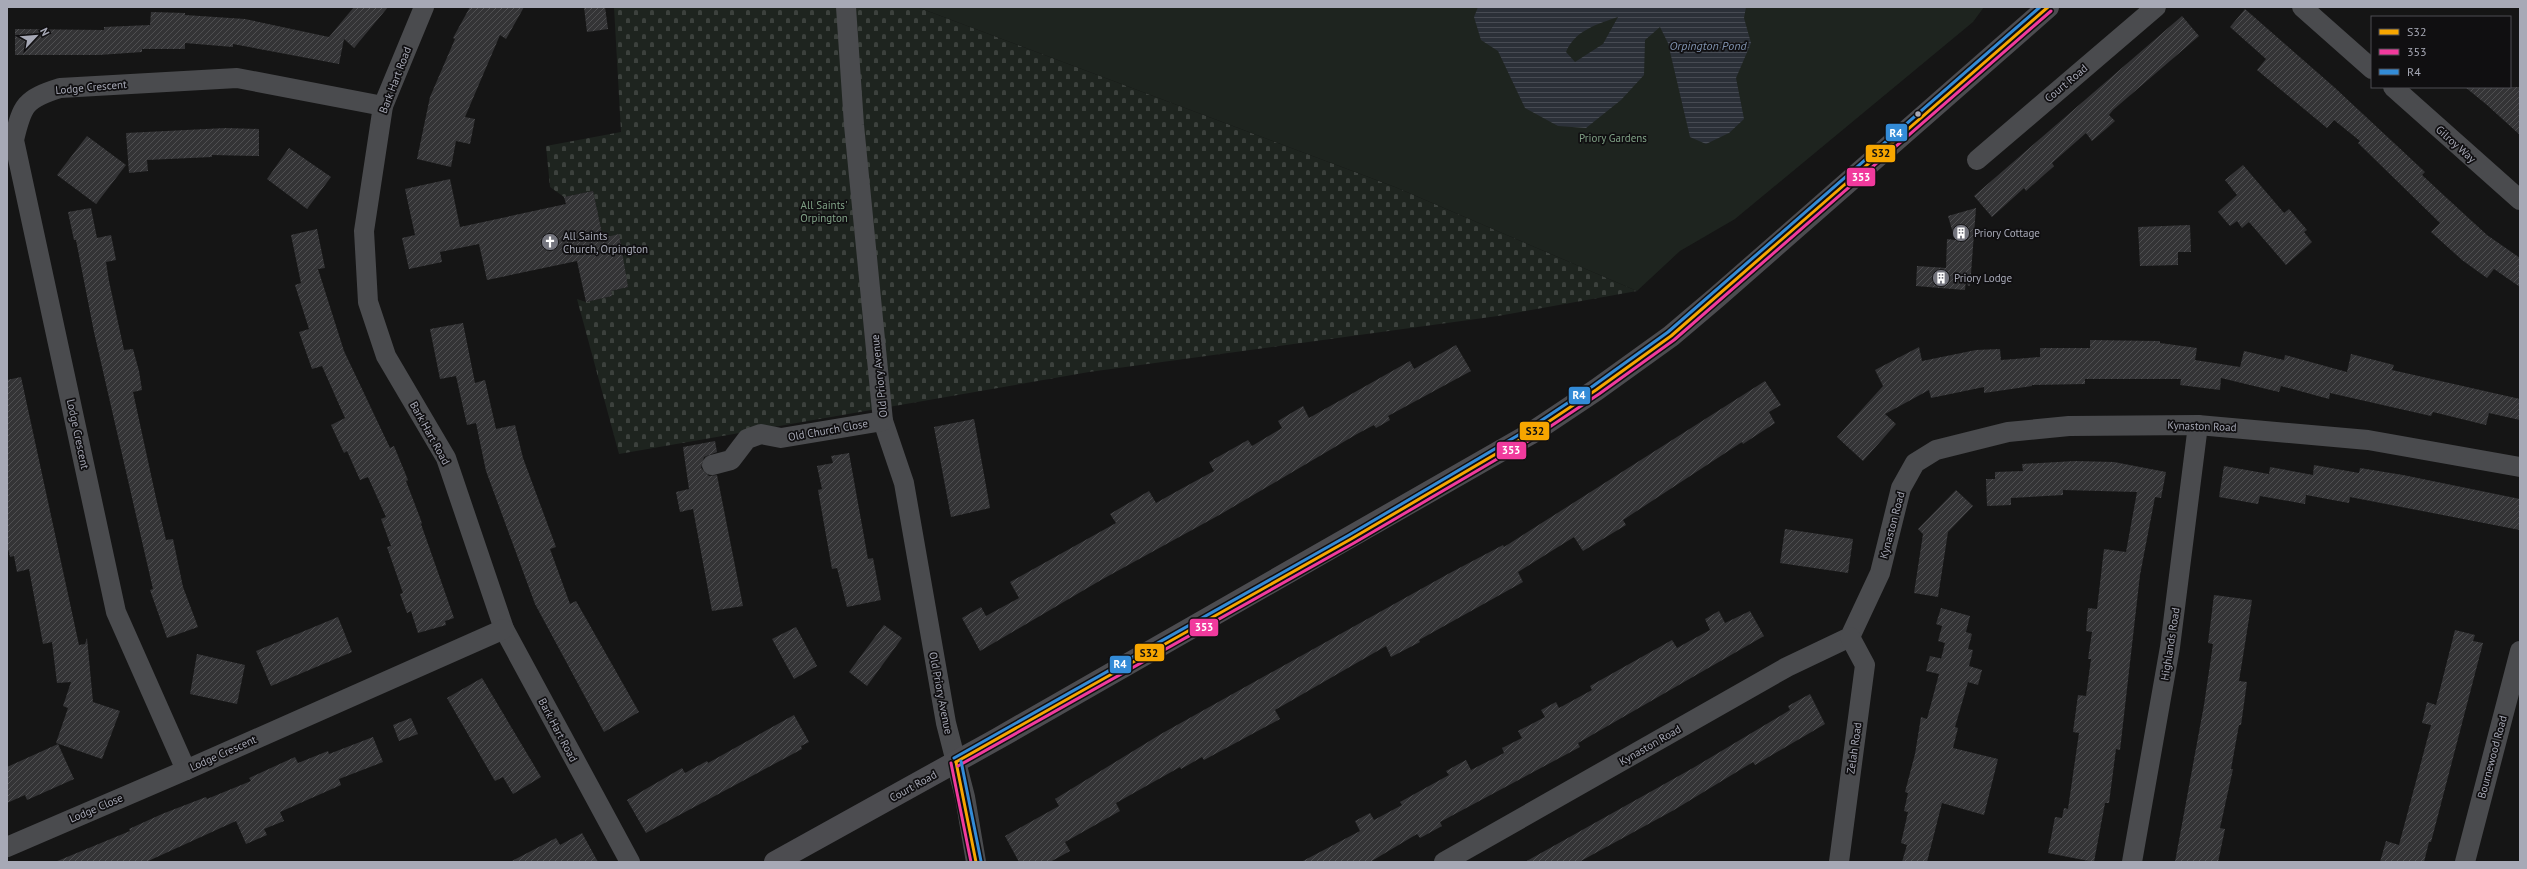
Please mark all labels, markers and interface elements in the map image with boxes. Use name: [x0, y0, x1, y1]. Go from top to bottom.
north arrow: [16, 16, 56, 56]
legend: [2371, 16, 2511, 88]
text: S32: [2407, 24, 2426, 39]
text: N: [37, 25, 53, 38]
water label: Orpington Pond: [1669, 38, 1747, 53]
text: 353: [2407, 44, 2427, 59]
street label: Bark Hart Road: [376, 45, 414, 115]
street label: Court Road: [2042, 61, 2090, 105]
text: R4: [2407, 64, 2421, 79]
street label: Lodge Crescent: [55, 77, 127, 97]
unlabelled marker: [1913, 109, 1923, 119]
street label: Gilroy Way: [2433, 122, 2480, 166]
line badge: R4: [1885, 123, 1908, 142]
text: R4: [1890, 126, 1903, 140]
park label: Priory Gardens: [1579, 131, 1647, 145]
line badge: S32: [1865, 144, 1896, 163]
text: S32: [1872, 146, 1890, 160]
line badge: 353: [1846, 167, 1876, 187]
text: 353: [1852, 170, 1870, 184]
park label: All Saints' Orpington: [800, 198, 848, 225]
building icon: Priory Cottage: [1951, 223, 1971, 243]
place label: Priory Cottage: [1974, 226, 2040, 240]
place label: All Saints Church, Orpington: [563, 229, 648, 256]
church icon: All Saints Church, Orpington: [540, 232, 560, 252]
building icon: Priory Lodge: [1931, 268, 1951, 288]
place label: Priory Lodge: [1954, 271, 2013, 285]
street label: Old Priory Avenue: [868, 333, 890, 418]
line badge: R4: [1568, 386, 1591, 405]
text: R4: [1573, 388, 1586, 402]
street label: Lodge Crescent: [64, 398, 92, 471]
street label: Bark Hart Road: [407, 399, 453, 467]
street label: Old Church Close: [787, 416, 870, 444]
street label: Kynaston Road: [2167, 418, 2237, 434]
line badge: S32: [1519, 421, 1550, 441]
text: S32: [1526, 424, 1544, 438]
line badge: 353: [1496, 441, 1527, 460]
text: 353: [1502, 443, 1520, 457]
street label: Kynaston Road: [1876, 490, 1908, 560]
street label: Highlands Road: [2157, 606, 2183, 682]
line badge: 353: [1189, 618, 1219, 637]
text: 353: [1195, 620, 1213, 634]
line badge: S32: [1134, 643, 1165, 662]
text: S32: [1140, 646, 1158, 660]
street label: Old Priory Avenue: [926, 651, 956, 736]
line badge: R4: [1109, 655, 1132, 674]
text: R4: [1114, 657, 1127, 671]
street label: Bark Hart Road: [535, 696, 581, 764]
street label: Bournewood Road: [2474, 714, 2510, 800]
street label: Zelah Road: [1843, 721, 1865, 775]
street label: Kynaston Road: [1617, 722, 1683, 768]
street label: Lodge Crescent: [188, 732, 259, 774]
street label: Court Road: [887, 767, 939, 805]
street label: Lodge Close: [67, 790, 125, 826]

